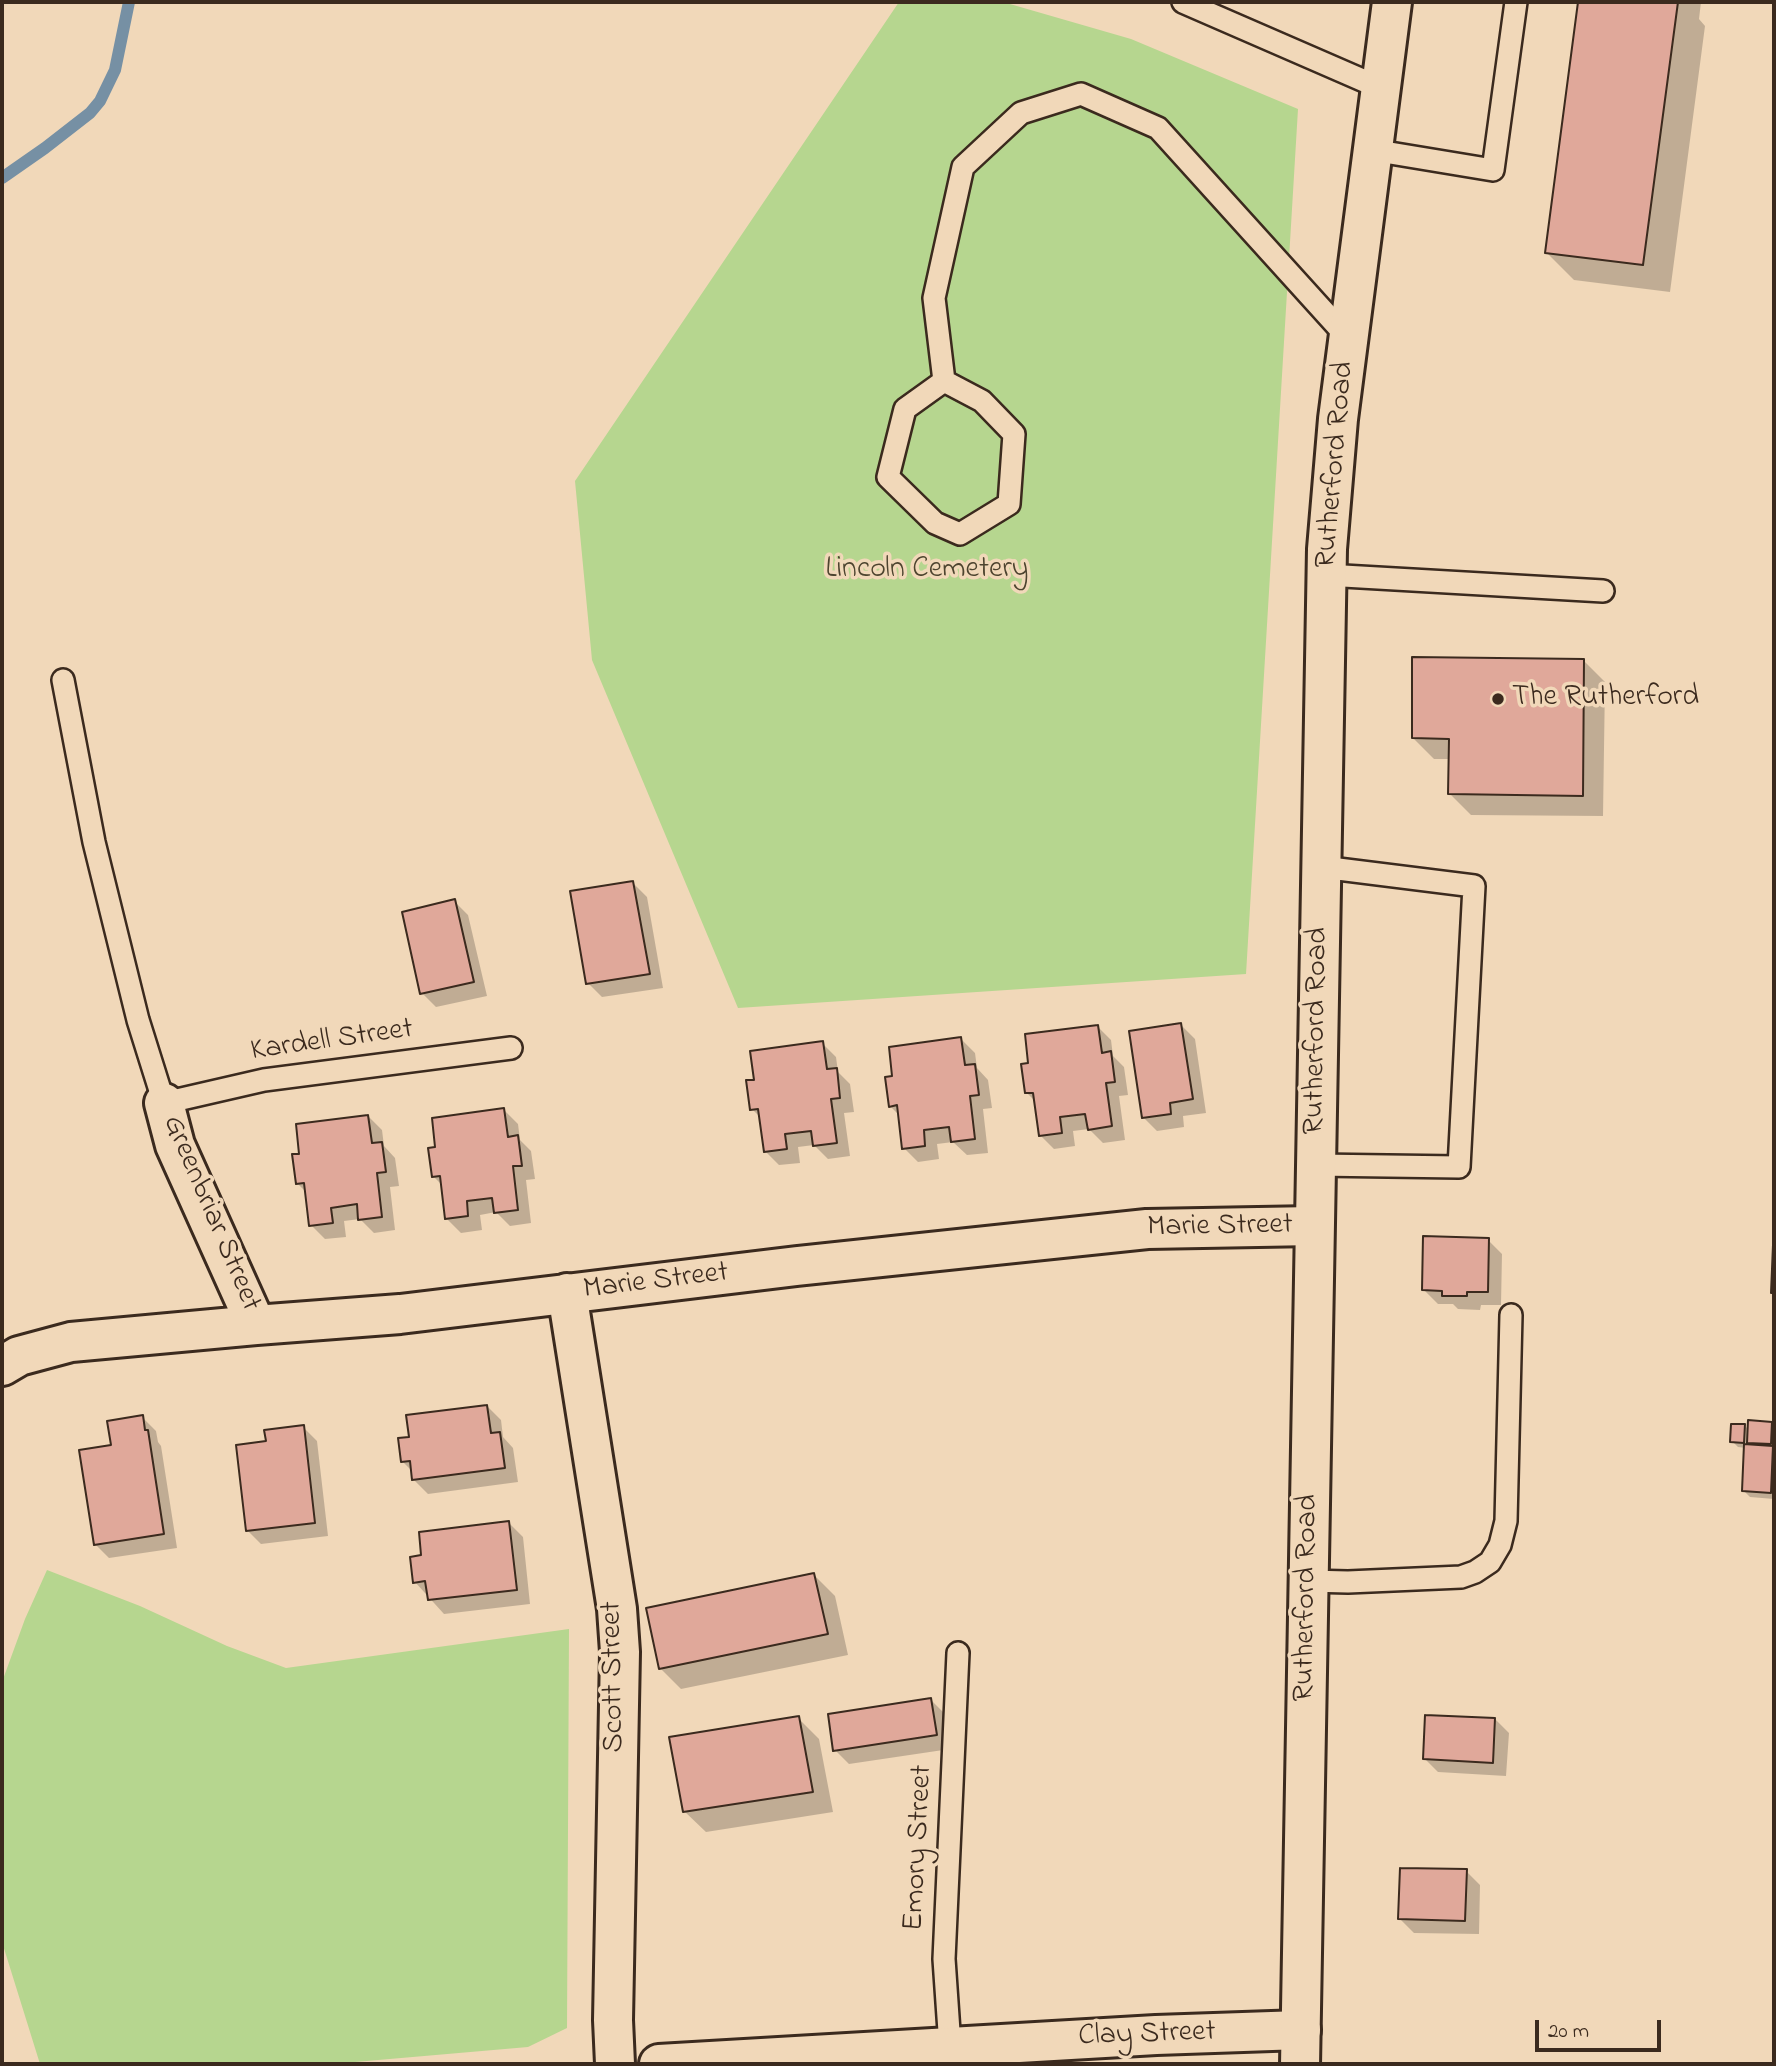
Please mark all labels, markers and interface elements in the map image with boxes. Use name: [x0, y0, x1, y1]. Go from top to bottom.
street label: Rutherford Road: [1310, 360, 1364, 570]
park label: Lincoln Cemetery: [826, 553, 1028, 589]
place label: The Rutherford: [1512, 681, 1699, 717]
marker: The Rutherford: [1490, 691, 1506, 707]
street label: Rutherford Road: [1298, 927, 1338, 1135]
street label: Kardell Street: [249, 1013, 415, 1071]
street label: Greenbriar Street: [153, 1111, 267, 1317]
street label: Marie Street: [1147, 1209, 1293, 1247]
street label: Marie Street: [582, 1256, 730, 1310]
street label: Rutherford Road: [1288, 1494, 1328, 1702]
street label: Scott Street: [596, 1601, 634, 1753]
street label: Emory Street: [898, 1764, 942, 1932]
scale bar: [1538, 2007, 1664, 2050]
street label: Clay Street: [1078, 2016, 1216, 2056]
text: 20 m: [1548, 2017, 1589, 2047]

